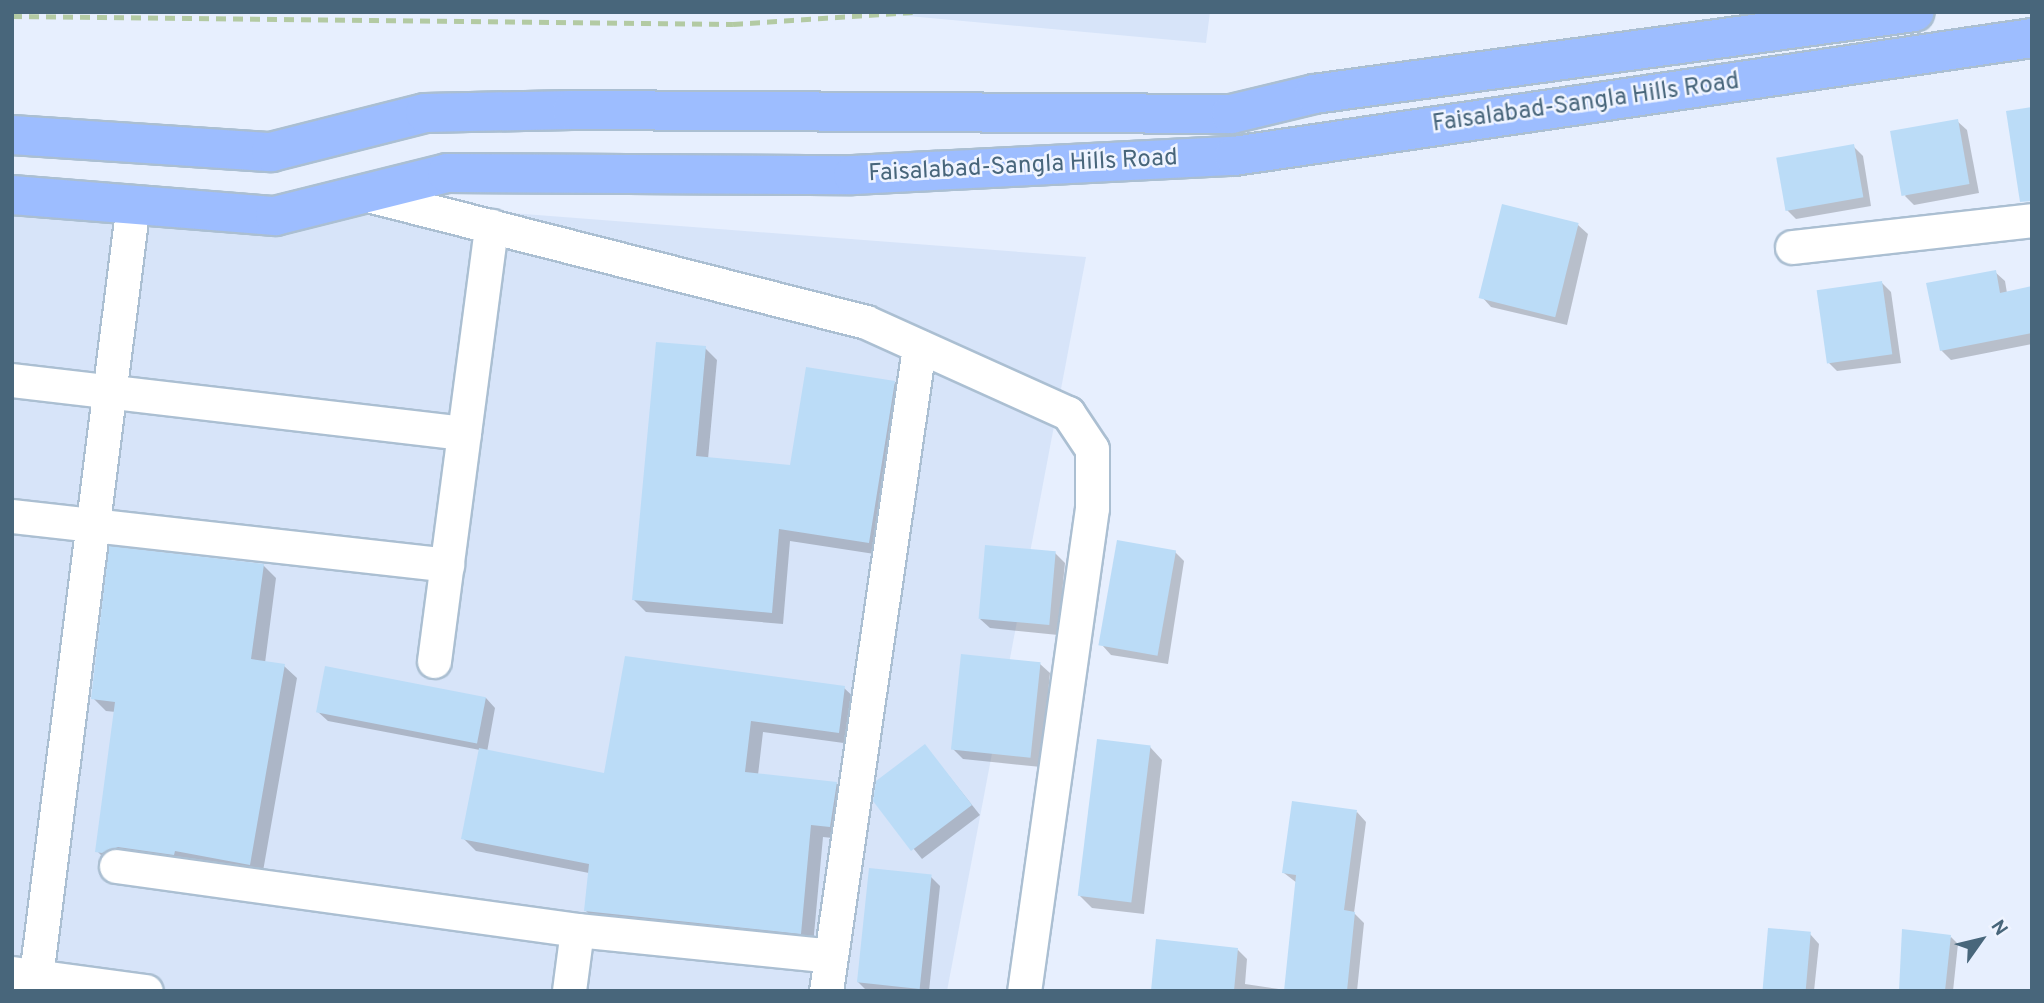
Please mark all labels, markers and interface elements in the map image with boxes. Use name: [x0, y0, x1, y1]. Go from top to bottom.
street label: Faisalabad-Sangla Hills Road: [1431, 68, 1741, 140]
street label: Faisalabad-Sangla Hills Road: [868, 145, 1178, 189]
north arrow: [1946, 905, 2016, 975]
text: N: [1985, 916, 2012, 941]

